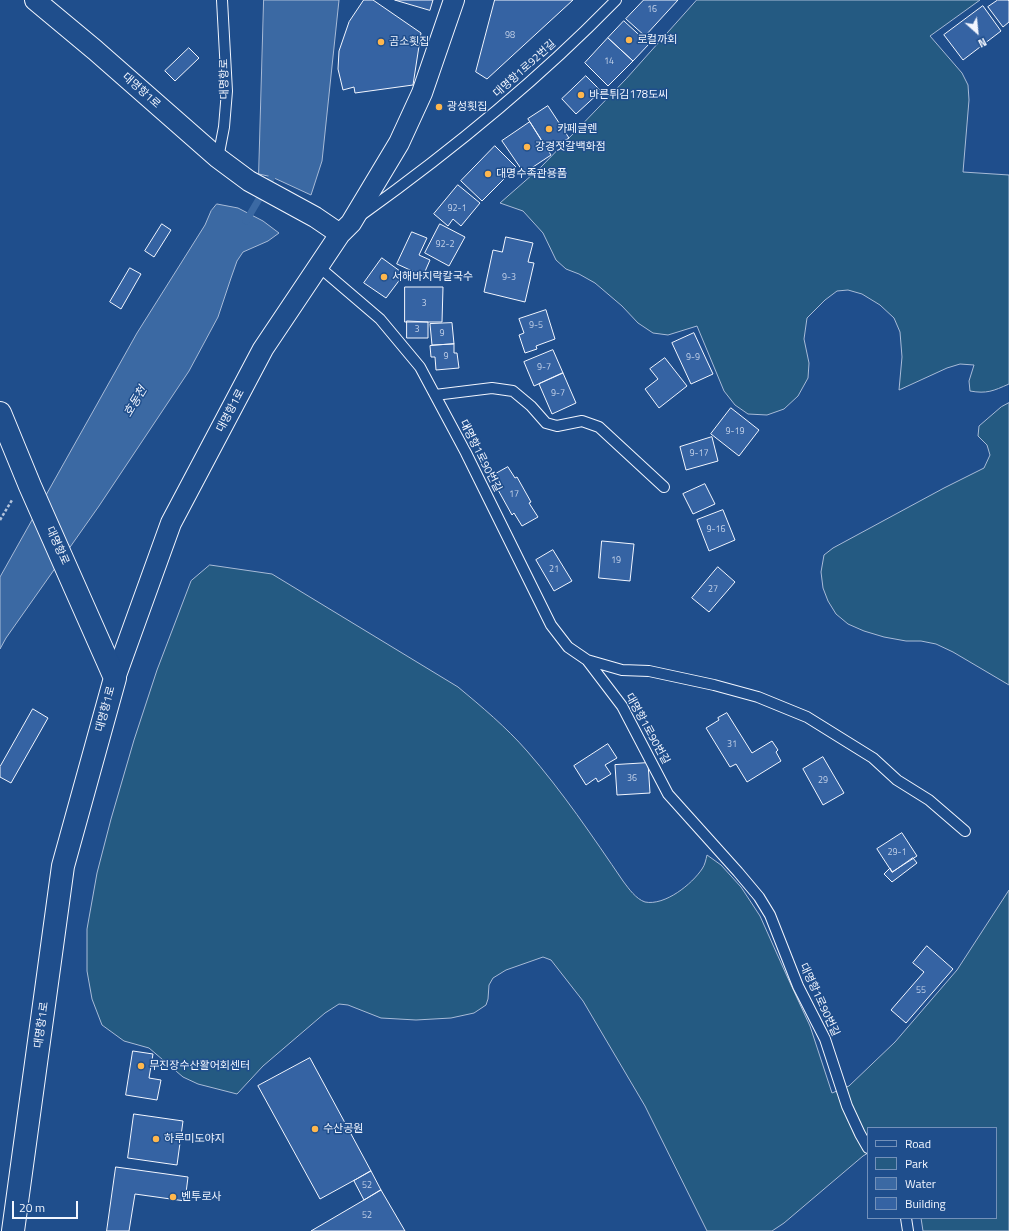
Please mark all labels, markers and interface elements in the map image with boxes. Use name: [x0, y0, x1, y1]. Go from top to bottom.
house number: 16: [647, 5, 657, 15]
north arrow: [957, 12, 997, 52]
house number: 98: [505, 31, 515, 41]
place label: 로컬까회: [637, 33, 677, 47]
text: N: [975, 34, 989, 52]
place label: 곰소횟집: [389, 35, 429, 49]
marker: 로컬까회: [624, 35, 634, 45]
marker: 곰소횟집: [376, 37, 386, 47]
street label: 대명항1로92번길: [491, 38, 559, 100]
house number: 14: [604, 57, 614, 67]
street label: 대명항로: [218, 59, 232, 99]
street label: 대명항1로: [119, 70, 163, 112]
place label: 바른튀김178도씨: [589, 88, 668, 102]
marker: 바른튀김178도씨: [576, 90, 586, 100]
place label: 광성횟집: [447, 100, 487, 114]
marker: 광성횟집: [434, 102, 444, 112]
place label: 카페글렌: [557, 122, 597, 136]
marker: 카페글렌: [544, 124, 554, 134]
place label: 강경젓갈백화점: [535, 140, 606, 154]
marker: 강경젓갈백화점: [522, 142, 532, 152]
place label: 대명수족관용품: [496, 167, 567, 181]
marker: 대명수족관용품: [483, 169, 493, 179]
house number: 92-1: [447, 204, 467, 214]
house number: 92-2: [435, 240, 455, 250]
place label: 서해바지락칼국수: [392, 270, 473, 284]
marker: 서해바지락칼국수: [379, 272, 389, 282]
house number: 9-3: [502, 273, 516, 283]
house number: 3: [421, 299, 427, 309]
house number: 9-5: [529, 321, 543, 331]
house number: 3: [414, 325, 420, 335]
house number: 9: [439, 329, 445, 339]
house number: 9: [443, 352, 449, 362]
house number: 9-9: [686, 353, 700, 363]
house number: 9-7: [537, 363, 551, 373]
water label: 호동천: [121, 384, 151, 420]
street label: 대명항1로: [214, 387, 248, 435]
house number: 9-7: [551, 389, 565, 399]
street label: 대명항1로90번길: [456, 418, 504, 494]
house number: 9-19: [725, 427, 745, 437]
house number: 9-17: [689, 449, 709, 459]
house number: 17: [509, 490, 519, 500]
street label: 대명항로: [43, 525, 71, 567]
house number: 9-16: [706, 525, 726, 535]
house number: 19: [611, 556, 621, 566]
house number: 21: [549, 565, 559, 575]
house number: 27: [708, 585, 718, 595]
street label: 대명항1로: [94, 685, 118, 733]
street label: 대명항1로90번길: [622, 691, 672, 767]
house number: 31: [727, 740, 737, 750]
house number: 36: [627, 774, 637, 784]
house number: 29: [818, 776, 828, 786]
house number: 29-1: [887, 848, 907, 858]
street label: 대명항1로90번길: [796, 961, 842, 1039]
house number: 55: [916, 986, 926, 996]
street label: 대명항1로: [32, 1001, 52, 1049]
place label: 무진장수산활어회센터: [149, 1059, 250, 1073]
marker: 무진장수산활어회센터: [136, 1061, 146, 1071]
place label: 수산공원: [323, 1122, 363, 1136]
marker: 수산공원: [310, 1124, 320, 1134]
legend: [867, 1127, 997, 1219]
place label: 하루미도야지: [164, 1132, 225, 1146]
marker: 하루미도야지: [151, 1134, 161, 1144]
text: Road: [905, 1134, 931, 1153]
text: Park: [905, 1154, 928, 1173]
text: Water: [905, 1174, 936, 1193]
house number: 52: [362, 1181, 372, 1191]
place label: 벤투로사: [181, 1190, 221, 1204]
marker: 벤투로사: [168, 1192, 178, 1202]
scale bar: [14, 1193, 80, 1219]
text: Building: [905, 1194, 946, 1213]
text: 20 m: [19, 1198, 45, 1217]
house number: 52: [362, 1211, 372, 1221]

